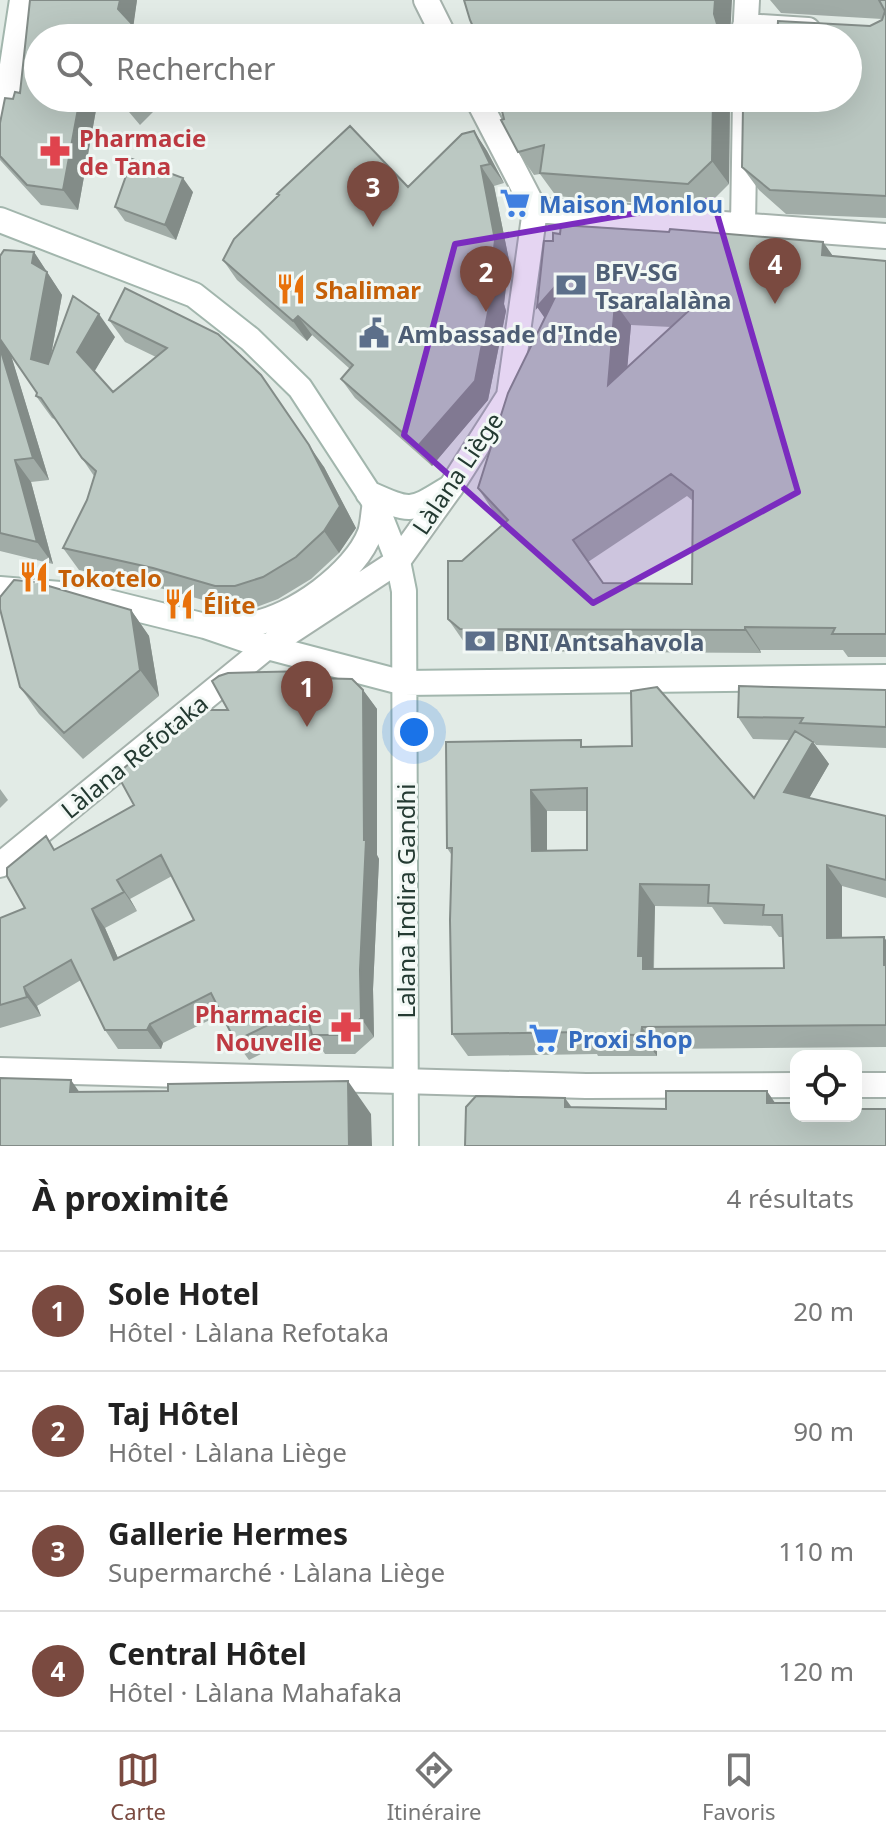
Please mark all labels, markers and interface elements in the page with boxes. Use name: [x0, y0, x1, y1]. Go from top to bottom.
search box: [24, 24, 862, 112]
icon: search: [52, 46, 96, 90]
text: Rechercher: [116, 48, 275, 89]
place label: Pharmacie de Tana: [79, 121, 206, 182]
pharmacy icon: Pharmacie de Tana: [38, 134, 72, 168]
pin: 3: [347, 161, 399, 227]
supermarket icon: Maison Monlou: [498, 186, 532, 220]
place label: Maison Monlou: [539, 187, 723, 220]
pin: 4: [749, 238, 801, 304]
pin: 2: [460, 246, 512, 312]
place label: BFV-SG Tsaralalàna: [595, 255, 732, 316]
bank icon: BFV-SG Tsaralalàna: [554, 268, 588, 302]
restaurant icon: Shalimar: [274, 272, 308, 306]
place label: Shalimar: [315, 273, 421, 306]
public building icon: Ambassade d'Inde: [357, 316, 391, 350]
place label: Ambassade d'Inde: [398, 317, 618, 350]
street label: Làlana Liège: [404, 405, 510, 541]
restaurant icon: Tokotelo: [17, 560, 51, 594]
place label: Tokotelo: [58, 561, 162, 594]
restaurant icon: Élite: [162, 587, 196, 621]
place label: Élite: [203, 588, 256, 621]
bank icon: BNI Antsahavola: [463, 624, 497, 658]
place label: BNI Antsahavola: [504, 625, 704, 658]
pin: 1: [281, 661, 333, 727]
street label: Làlana Refotaka: [54, 687, 214, 825]
your location: [394, 712, 434, 752]
street label: Lalana Indira Gandhi: [389, 784, 422, 1018]
place label: Pharmacie Nouvelle: [195, 997, 322, 1058]
pharmacy icon: Pharmacie Nouvelle: [329, 1010, 363, 1044]
supermarket icon: Proxi shop: [527, 1021, 561, 1055]
place label: Proxi shop: [568, 1022, 693, 1055]
map controls: [790, 1050, 862, 1122]
button: locate: [790, 1050, 862, 1122]
text: À proximité: [32, 1175, 229, 1221]
text: 4 résultats: [726, 1180, 854, 1216]
text: Sole Hotel: [108, 1273, 260, 1314]
text: 1: [51, 1293, 65, 1329]
text: 20 m: [793, 1293, 854, 1329]
text: Hôtel · Làlana Refotaka: [108, 1314, 389, 1350]
text: Taj Hôtel: [108, 1393, 239, 1434]
text: 2: [51, 1413, 65, 1449]
text: 90 m: [793, 1413, 854, 1449]
text: Hôtel · Làlana Liège: [108, 1434, 347, 1470]
text: Gallerie Hermes: [108, 1513, 348, 1554]
text: 3: [51, 1533, 65, 1569]
text: 110 m: [778, 1533, 854, 1569]
text: Supermarché · Làlana Liège: [108, 1554, 445, 1590]
text: Central Hôtel: [108, 1633, 307, 1674]
text: 4: [51, 1653, 65, 1689]
text: 120 m: [778, 1653, 854, 1689]
text: Hôtel · Làlana Mahafaka: [108, 1674, 402, 1710]
tab: Carte: [110, 1748, 166, 1826]
tab: Itinéraire: [387, 1748, 481, 1826]
tab: Favoris: [702, 1748, 776, 1826]

